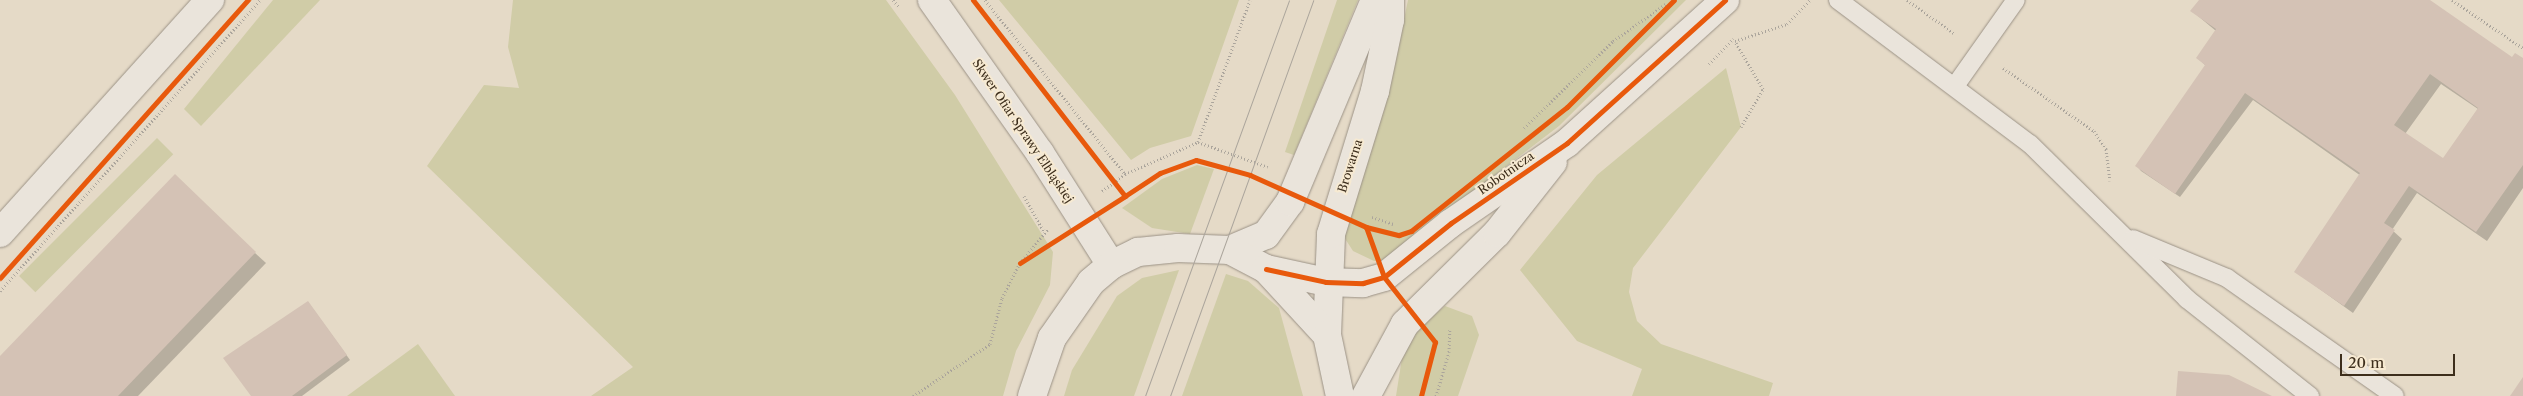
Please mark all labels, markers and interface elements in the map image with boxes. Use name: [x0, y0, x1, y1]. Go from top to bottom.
street label: Skwer Ofiar Sprawy Elbląskiej: [969, 56, 1077, 206]
street label: Browarna: [1335, 138, 1365, 194]
street label: Robotnicza: [1475, 149, 1537, 197]
scale bar: [2343, 344, 2458, 376]
text: 20 m: [2348, 353, 2384, 372]

